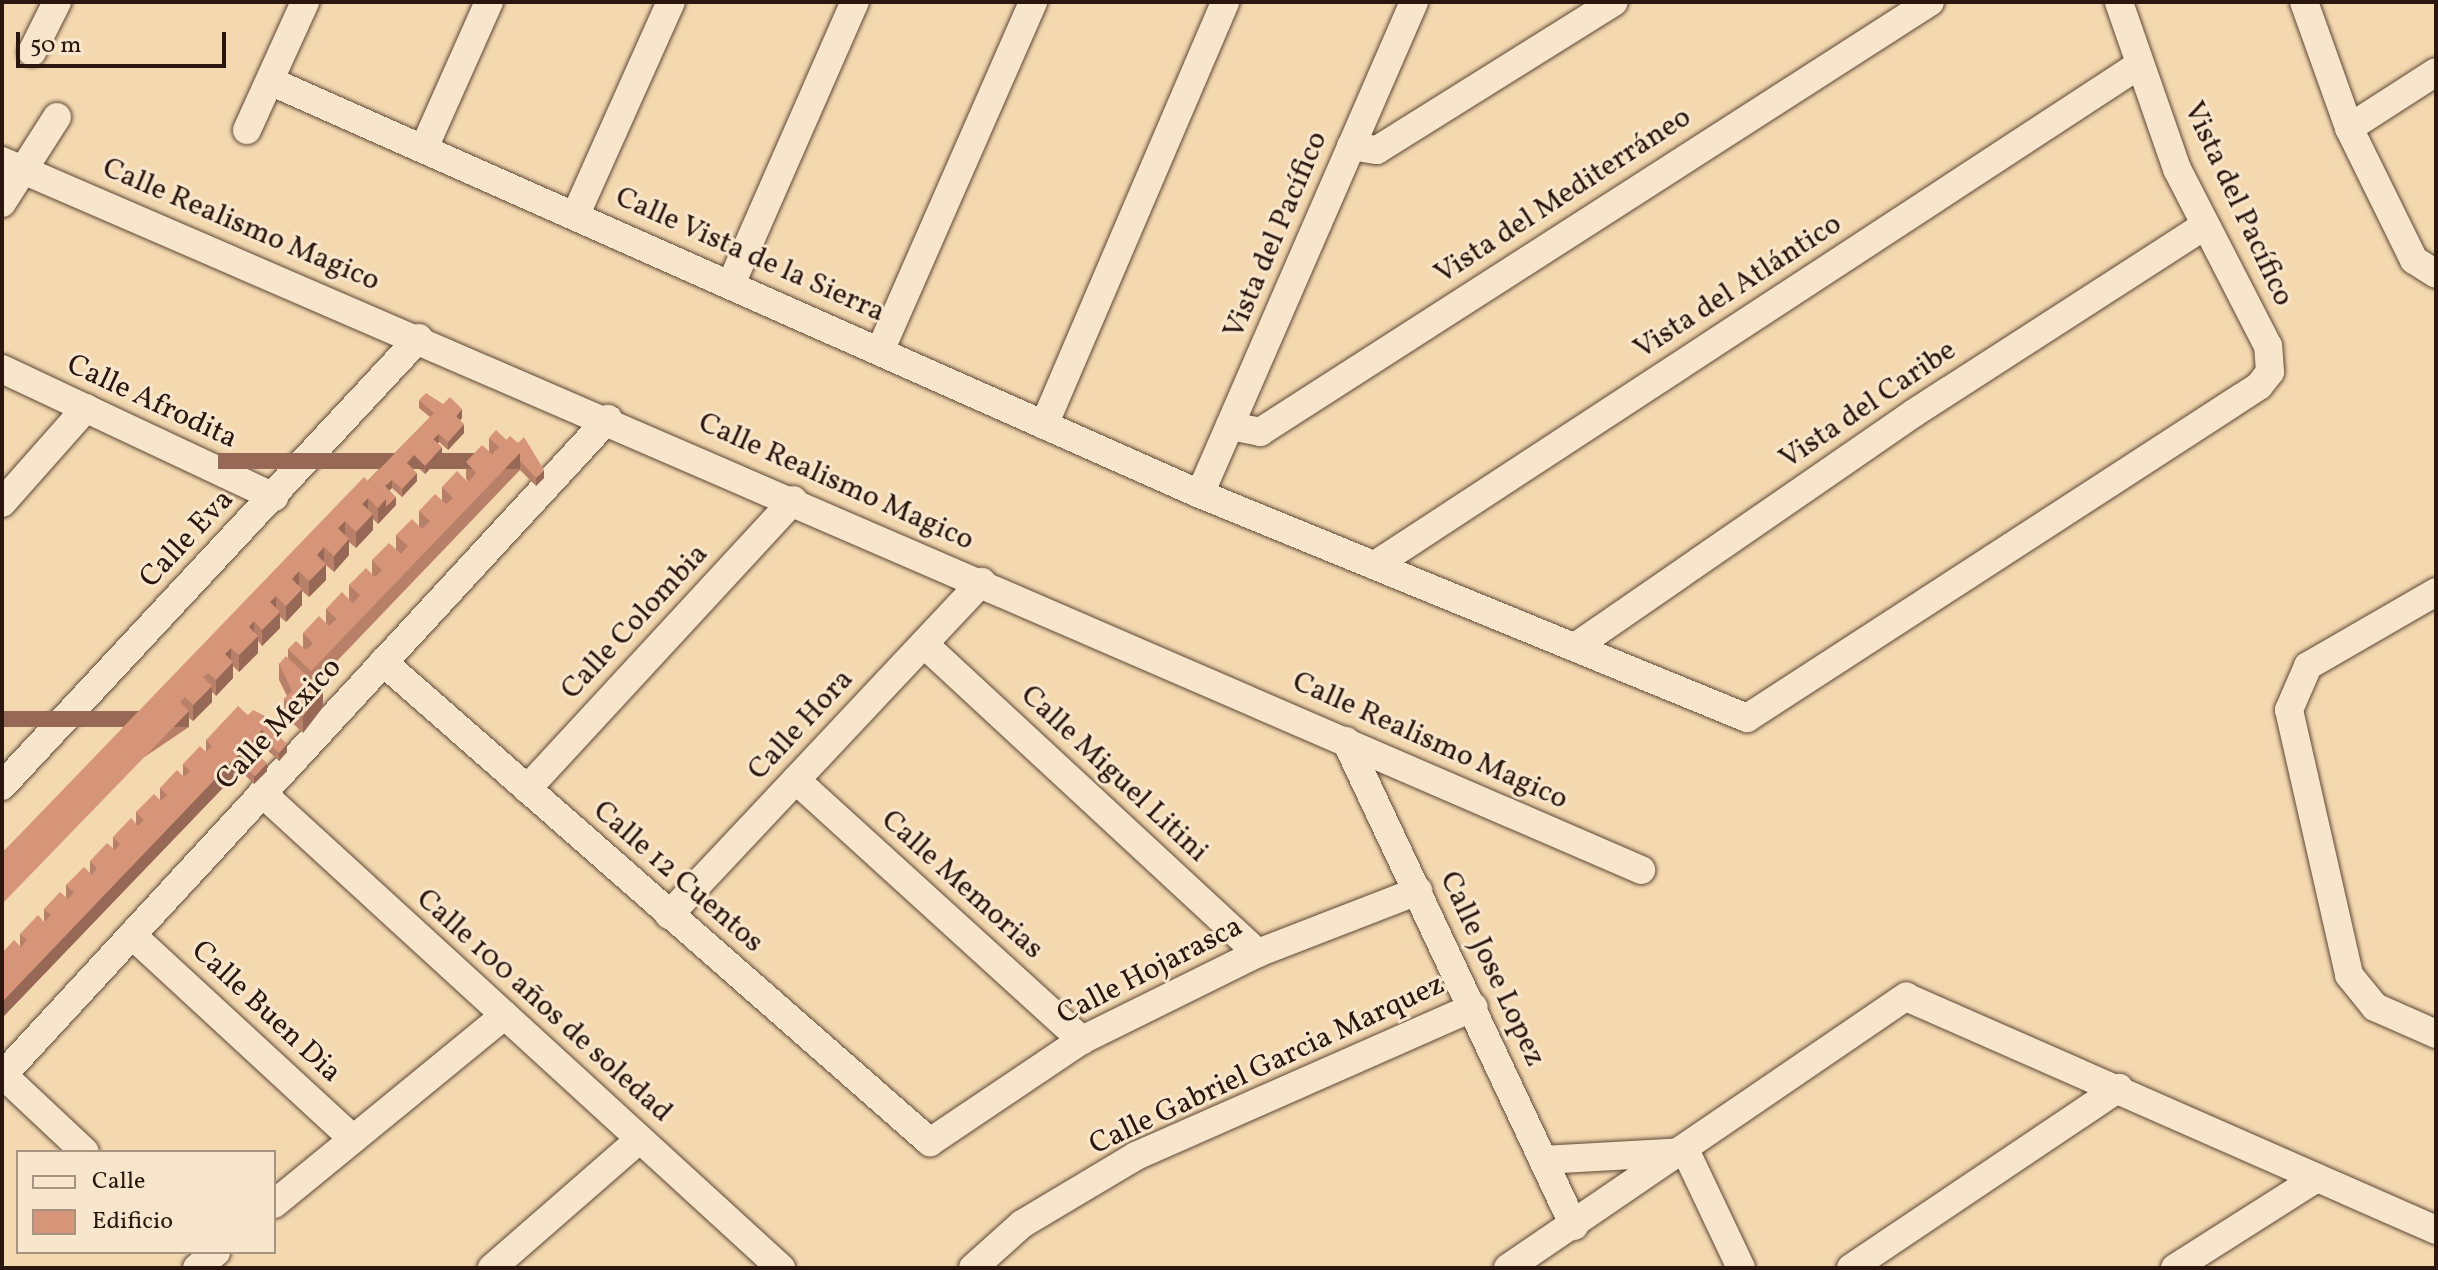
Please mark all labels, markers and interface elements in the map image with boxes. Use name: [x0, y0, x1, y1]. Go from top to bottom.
scale bar: [20, 16, 230, 66]
text: 50 m: [30, 29, 82, 63]
street label: Vista del Pacífico: [2175, 96, 2301, 312]
street label: Vista del Mediterráneo: [1428, 100, 1698, 292]
street label: Vista del Pacífico: [1216, 126, 1336, 344]
street label: Calle Realismo Magico: [97, 150, 385, 300]
street label: Calle Vista de la Sierra: [609, 179, 891, 331]
street label: Vista del Atlántico: [1627, 206, 1849, 368]
street label: Vista del Caribe: [1773, 333, 1963, 477]
street label: Calle Afrodita: [61, 347, 243, 457]
street label: Calle Realismo Magico: [693, 405, 979, 559]
street label: Calle Eva: [132, 482, 242, 596]
street label: Calle Colombia: [554, 537, 716, 707]
street label: Calle Mexico: [208, 650, 350, 798]
street label: Calle Hora: [741, 662, 861, 788]
street label: Calle Realismo Magico: [1287, 664, 1573, 818]
street label: Calle Miguel Litini: [1013, 678, 1215, 870]
street label: Calle 12 Cuentos: [585, 793, 771, 961]
street label: Calle Memorias: [873, 803, 1051, 967]
street label: Calle Jose Lopez: [1431, 866, 1553, 1072]
street label: Calle 100 años de soledad: [409, 881, 679, 1131]
street label: Calle Hojarasca: [1051, 909, 1249, 1033]
street label: Calle Buen Dia: [183, 933, 349, 1091]
street label: Calle Gabriel Garcia Marquez: [1084, 967, 1450, 1163]
legend: [16, 1150, 276, 1254]
text: Calle: [92, 1165, 145, 1199]
text: Edificio: [92, 1205, 173, 1239]

